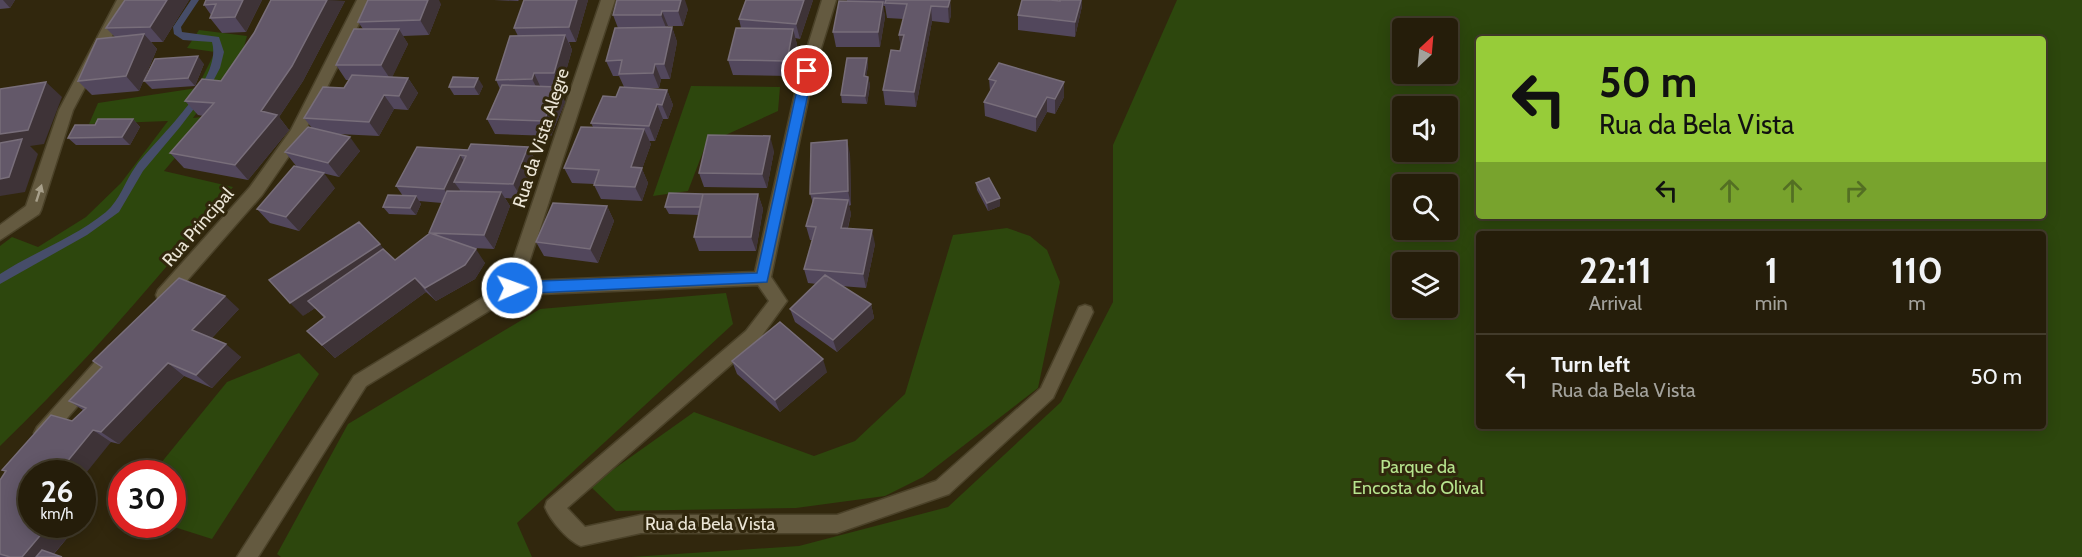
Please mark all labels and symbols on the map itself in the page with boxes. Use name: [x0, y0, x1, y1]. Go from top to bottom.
north arrow: [1392, 18, 1458, 84]
pin: [781, 45, 832, 96]
street label: Rua da Vista Alegre: [508, 66, 574, 210]
street label: Rua Principal: [158, 182, 239, 271]
one-way arrow: [34, 184, 44, 202]
position arrow: [480, 256, 544, 320]
park label: Parque da Encosta do Olival: [1352, 456, 1484, 499]
speed limit sign: 30: [108, 460, 186, 538]
street label: Rua da Bela Vista: [645, 513, 775, 535]

